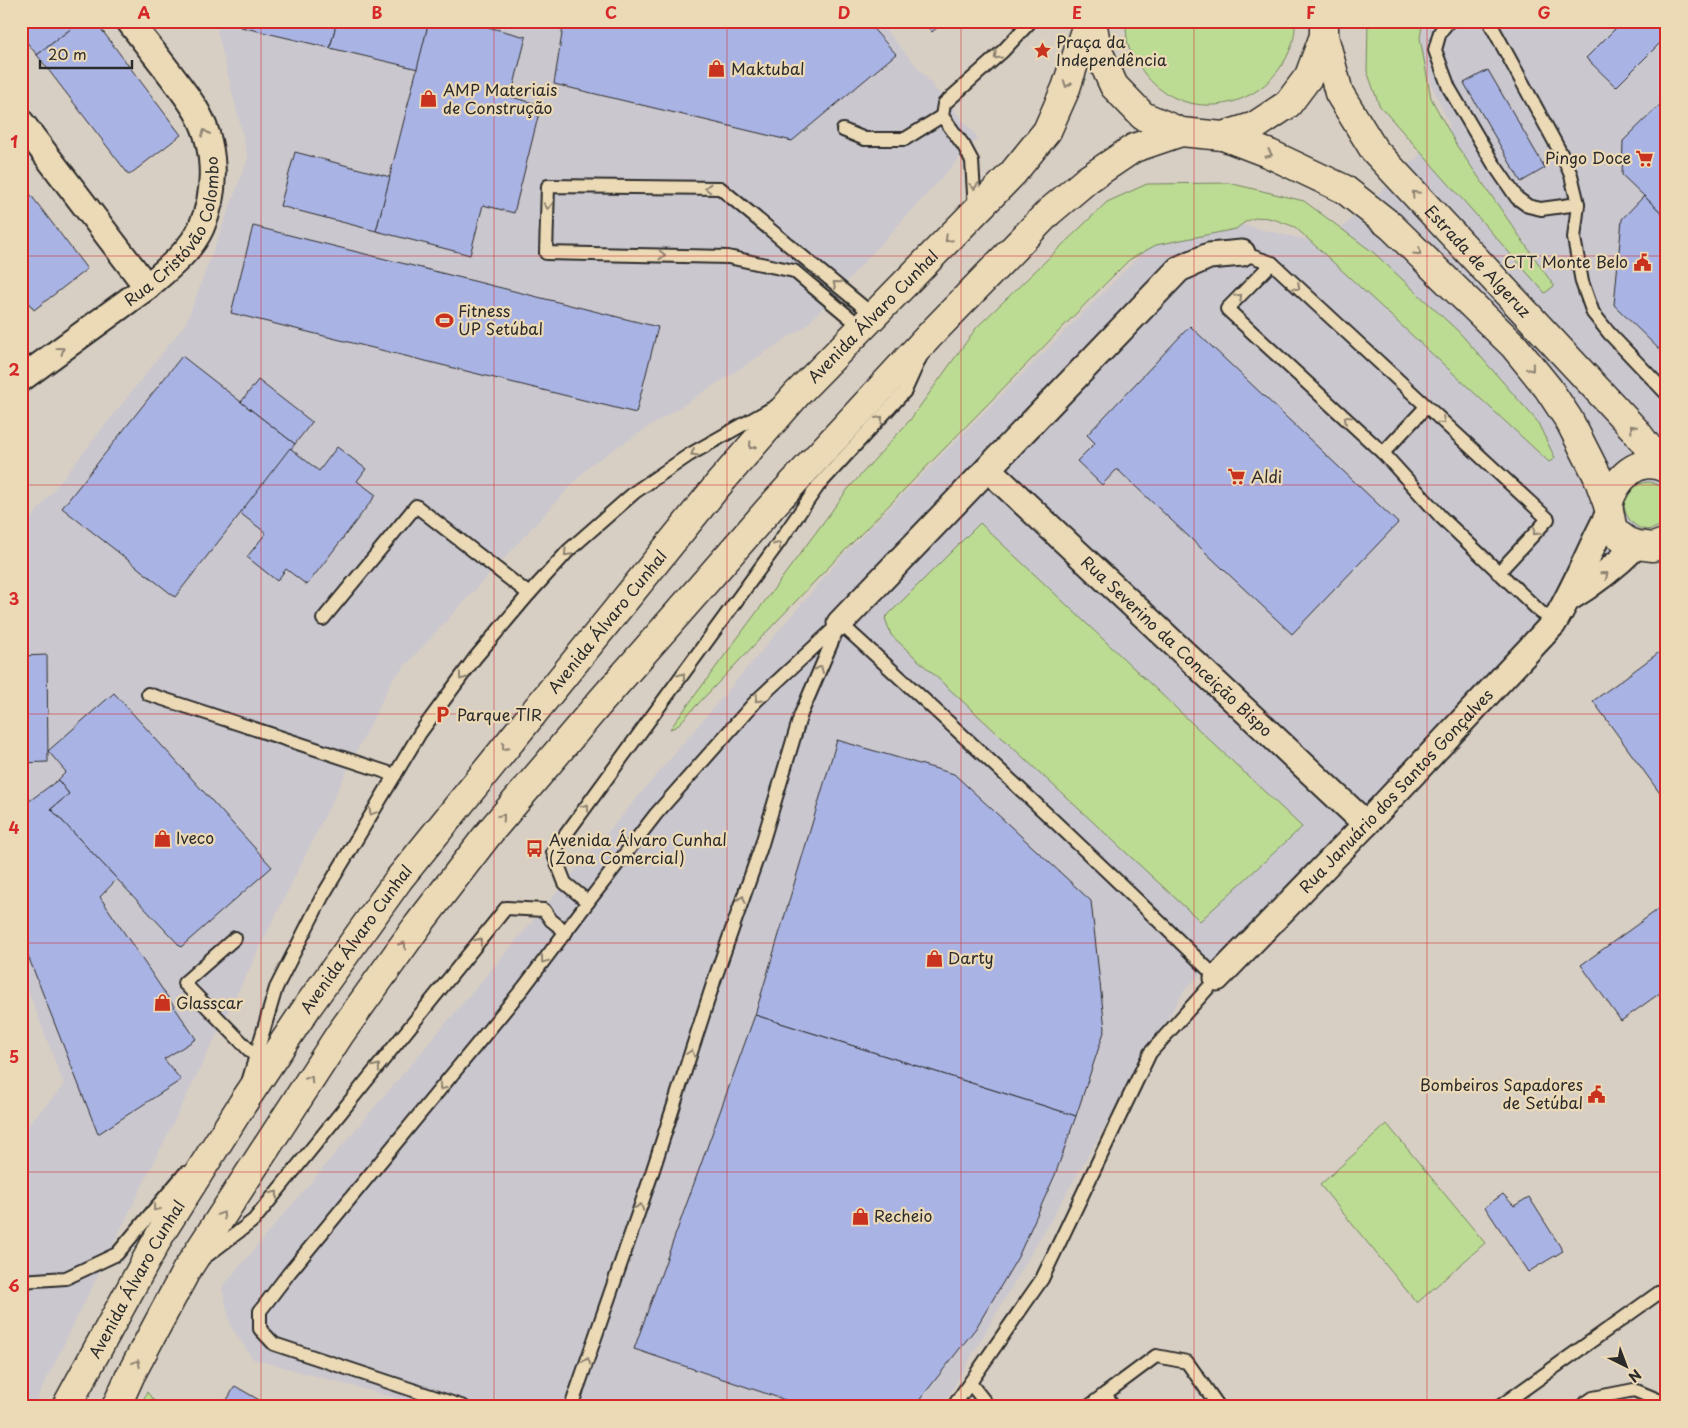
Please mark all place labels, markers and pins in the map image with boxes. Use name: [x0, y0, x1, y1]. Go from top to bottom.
place label: Praça da Independência: [1056, 29, 1167, 71]
place icon: Praça da Independência: [1032, 41, 1052, 61]
place label: Maktubal: [731, 56, 804, 80]
shop icon: Maktubal: [707, 59, 727, 79]
place label: AMP Materiais de Construção: [443, 77, 557, 119]
shop icon: AMP Materiais de Construção: [419, 89, 439, 109]
place label: Pingo Doce: [1545, 145, 1631, 169]
supermarket icon: Pingo Doce: [1635, 148, 1655, 168]
place label: CTT Monte Belo: [1504, 249, 1628, 273]
public building icon: CTT Monte Belo: [1632, 252, 1652, 272]
place label: Fitness UP Setúbal: [458, 298, 543, 340]
sports icon: Fitness UP Setúbal: [434, 310, 454, 330]
place label: Aldi: [1251, 464, 1282, 488]
supermarket icon: Aldi: [1227, 467, 1247, 487]
place label: Parque TIR: [457, 702, 542, 726]
parking icon: Parque TIR: [433, 705, 453, 725]
place label: Iveco: [176, 825, 214, 849]
place label: Avenida Álvaro Cunhal (Zona Comercial): [549, 827, 727, 869]
shop icon: Iveco: [152, 828, 172, 848]
bus stop icon: Avenida Álvaro Cunhal (Zona Comercial): [525, 839, 545, 859]
place label: Darty: [948, 945, 994, 969]
shop icon: Darty: [924, 948, 944, 968]
place label: Glasscar: [176, 990, 244, 1014]
shop icon: Glasscar: [152, 993, 172, 1013]
place label: Bombeiros Sapadores de Setúbal: [1420, 1072, 1583, 1114]
public building icon: Bombeiros Sapadores de Setúbal: [1587, 1084, 1607, 1104]
place label: Recheio: [874, 1203, 932, 1227]
shop icon: Recheio: [850, 1206, 870, 1226]

